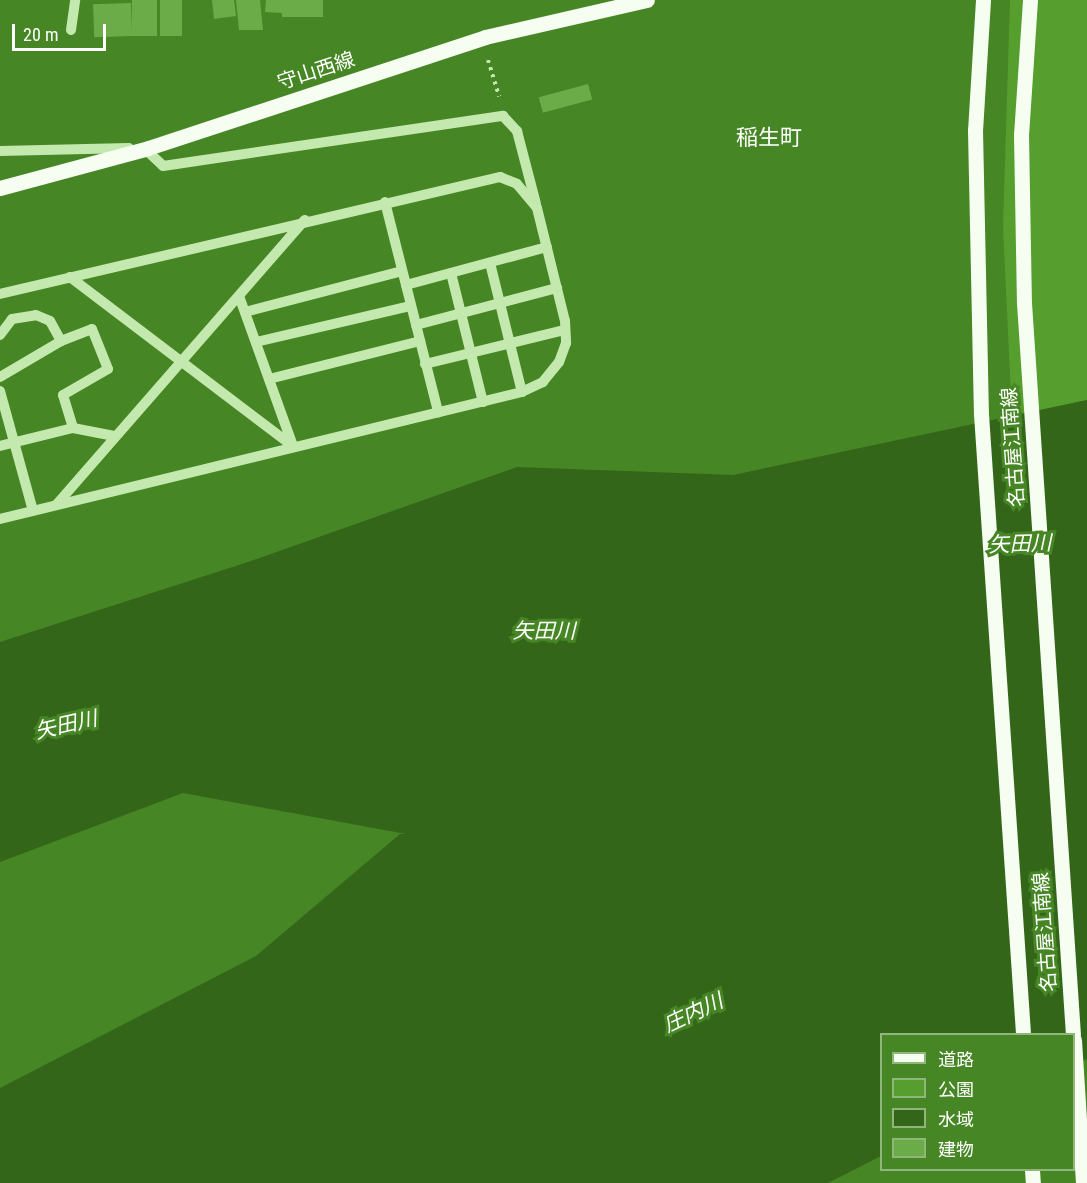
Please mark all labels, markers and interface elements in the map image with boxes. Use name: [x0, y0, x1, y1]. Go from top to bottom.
scale bar: [15, 12, 110, 50]
text: 20 m: [23, 24, 58, 45]
street label: 守山西線: [274, 47, 358, 95]
district label: 稲生町: [736, 125, 802, 151]
street label: 名古屋江南線: [997, 386, 1029, 508]
water label: 矢田川: [988, 530, 1052, 558]
water label: 矢田川: [513, 618, 575, 644]
water label: 矢田川: [32, 706, 100, 744]
street label: 名古屋江南線: [1029, 871, 1061, 993]
water label: 庄内川: [659, 988, 727, 1038]
legend: [880, 1033, 1075, 1171]
text: 道路: [938, 1049, 974, 1070]
text: 公園: [938, 1079, 974, 1100]
text: 水域: [938, 1109, 974, 1130]
text: 建物: [938, 1139, 974, 1160]

